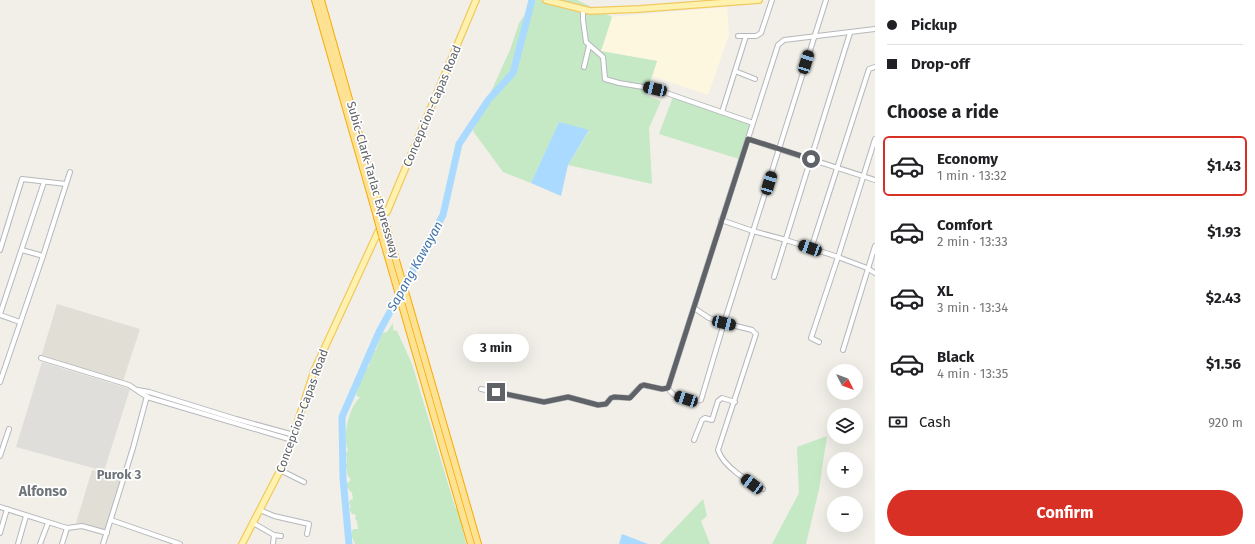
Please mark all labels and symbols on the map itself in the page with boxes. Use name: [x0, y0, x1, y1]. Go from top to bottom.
street label: Concepcion-Capas Road: [400, 43, 464, 169]
car: [797, 49, 815, 75]
car: [642, 80, 668, 98]
street label: Subic-Clark-Tarlac Expressway: [344, 100, 402, 260]
route start: [802, 150, 820, 168]
car: [760, 170, 778, 196]
water label: Sapang Kawayan: [384, 218, 446, 314]
car: [797, 238, 823, 258]
car: [711, 314, 737, 332]
callout: 3 min: [463, 334, 529, 362]
street label: Concepcion-Capas Road: [273, 347, 331, 475]
north arrow: [827, 364, 863, 400]
route end: [487, 383, 505, 401]
car: [673, 390, 699, 408]
district label: Purok 3: [97, 467, 141, 482]
car: [739, 472, 765, 496]
district label: Alfonso: [18, 483, 67, 500]

